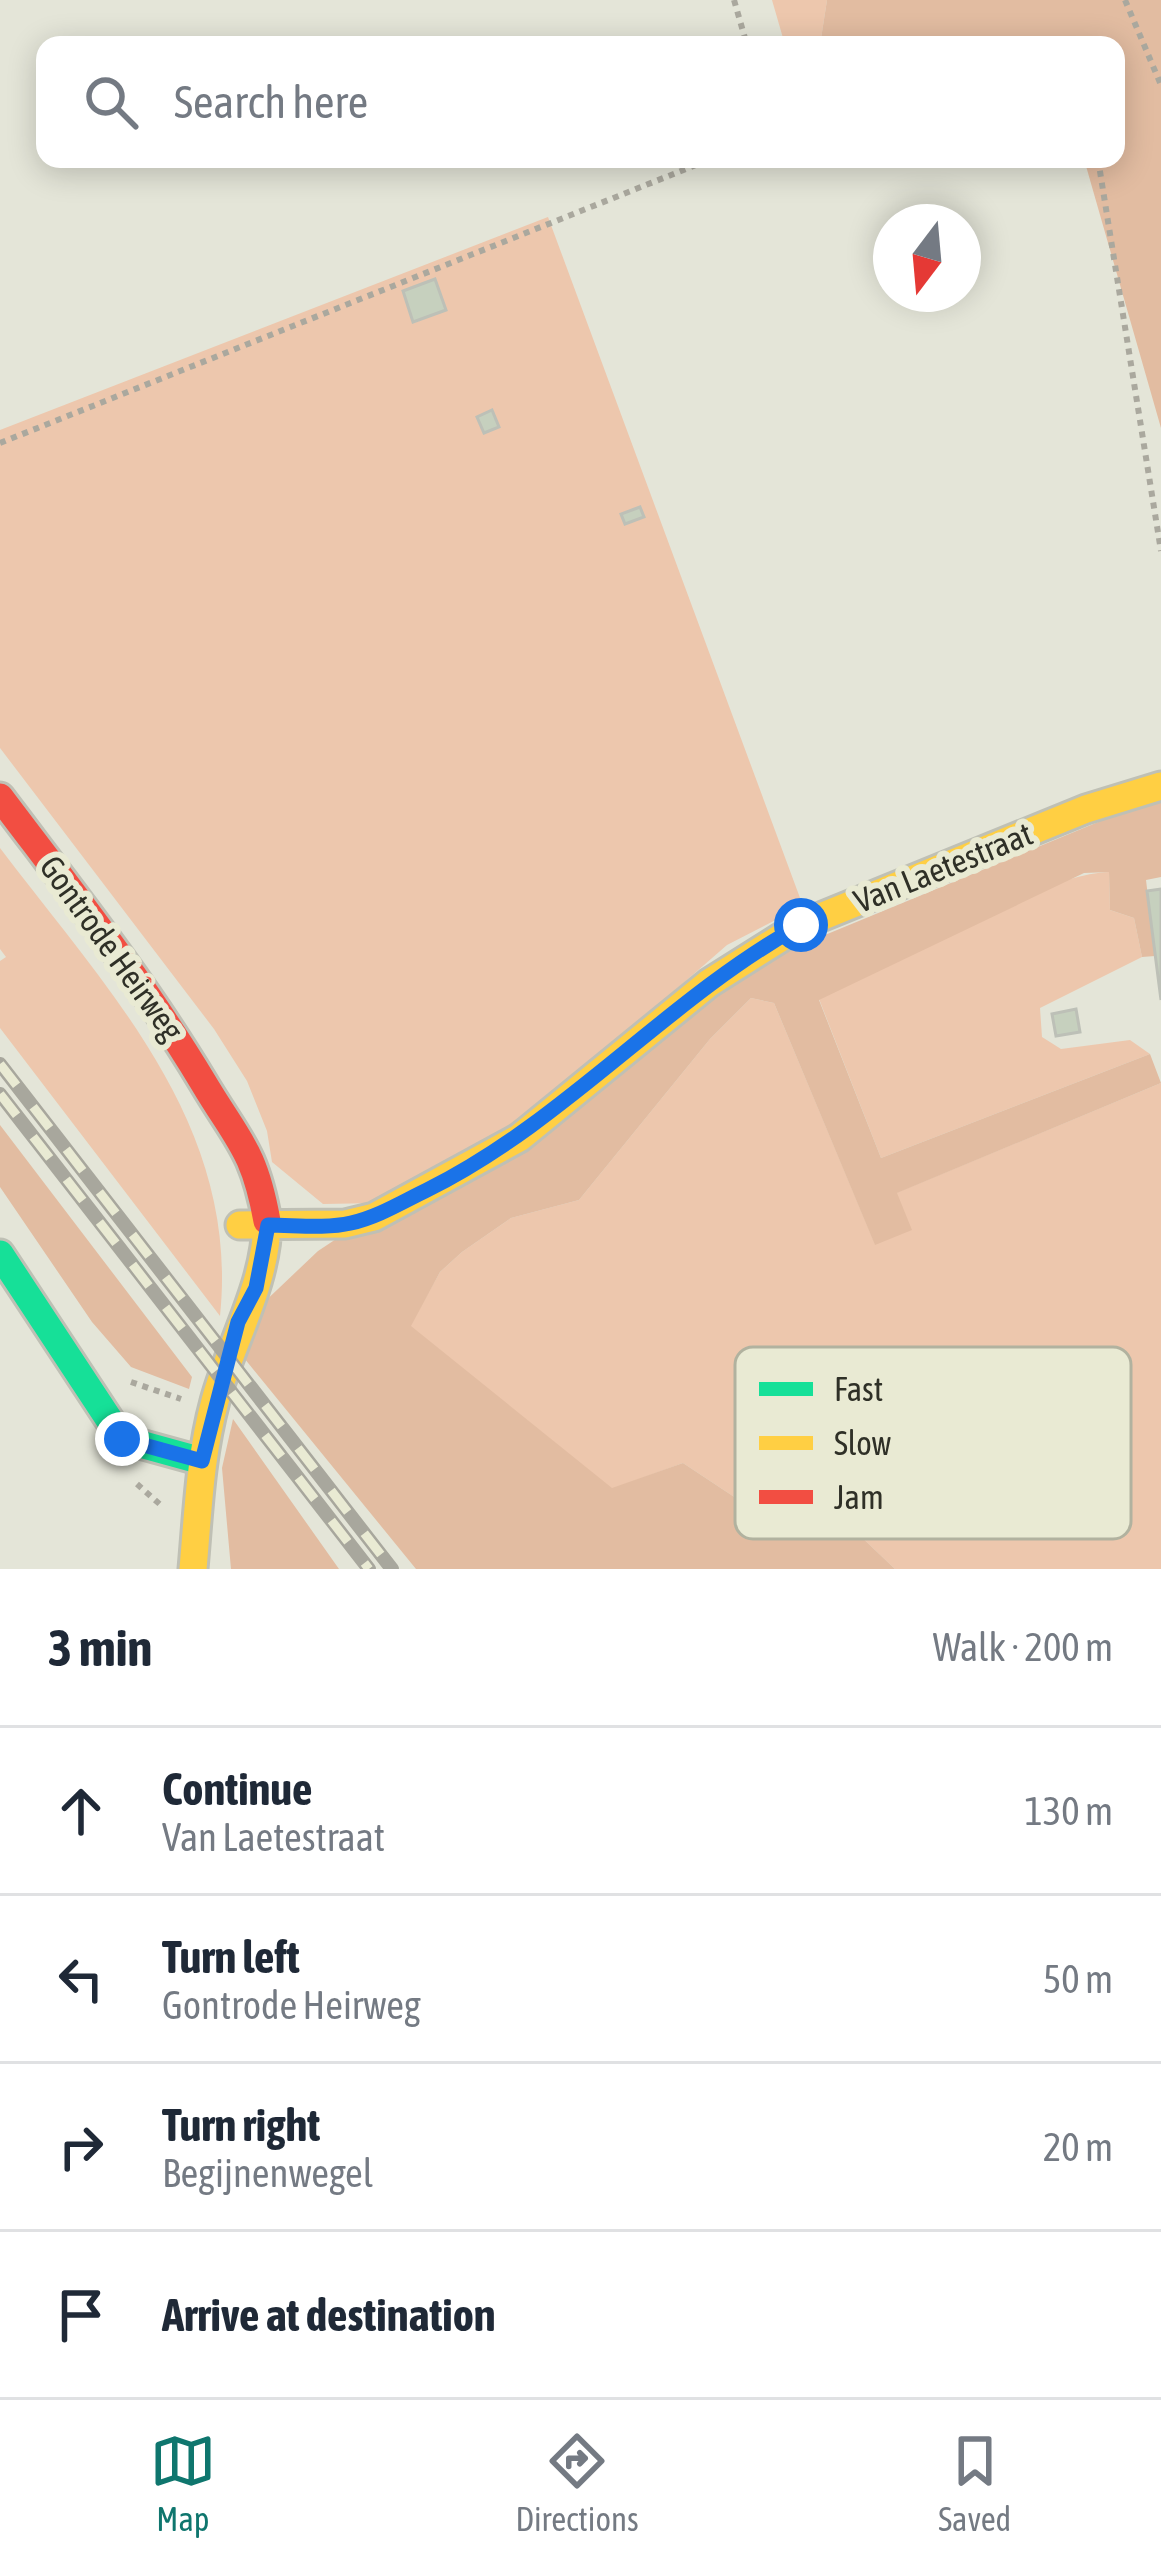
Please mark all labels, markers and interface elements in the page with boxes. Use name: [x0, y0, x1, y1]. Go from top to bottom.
search box: [36, 36, 1125, 168]
icon: search: [78, 69, 144, 135]
text: Search here: [174, 76, 368, 128]
north arrow: [873, 204, 981, 312]
street label: Van Laetestraat: [848, 814, 1038, 920]
street label: Gontrode Heirweg: [32, 848, 192, 1048]
route start: [774, 898, 828, 952]
legend: [735, 1347, 1131, 1539]
text: Fast: [834, 1370, 883, 1408]
route end: [95, 1412, 149, 1466]
text: Slow: [834, 1424, 891, 1462]
text: Jam: [834, 1478, 884, 1516]
text: 3 min: [48, 1618, 152, 1677]
text: Walk · 200 m: [933, 1625, 1113, 1669]
text: Continue: [162, 1763, 313, 1815]
icon: ahead: [48, 1778, 114, 1844]
text: 130 m: [1025, 1789, 1113, 1833]
text: Van Laetestraat: [162, 1815, 385, 1859]
text: Turn left: [162, 1931, 300, 1983]
icon: left: [48, 1946, 114, 2012]
text: 50 m: [1043, 1957, 1113, 2001]
text: Gontrode Heirweg: [162, 1983, 421, 2027]
text: Turn right: [162, 2099, 320, 2151]
icon: right: [48, 2114, 114, 2180]
text: 20 m: [1043, 2125, 1113, 2169]
text: Begijnenwegel: [162, 2151, 373, 2195]
icon: arrive: [48, 2282, 114, 2348]
text: Arrive at destination: [162, 2289, 496, 2341]
tab: Map: [150, 2428, 216, 2538]
tab: Directions: [515, 2428, 639, 2538]
tab: Saved: [938, 2428, 1011, 2538]

